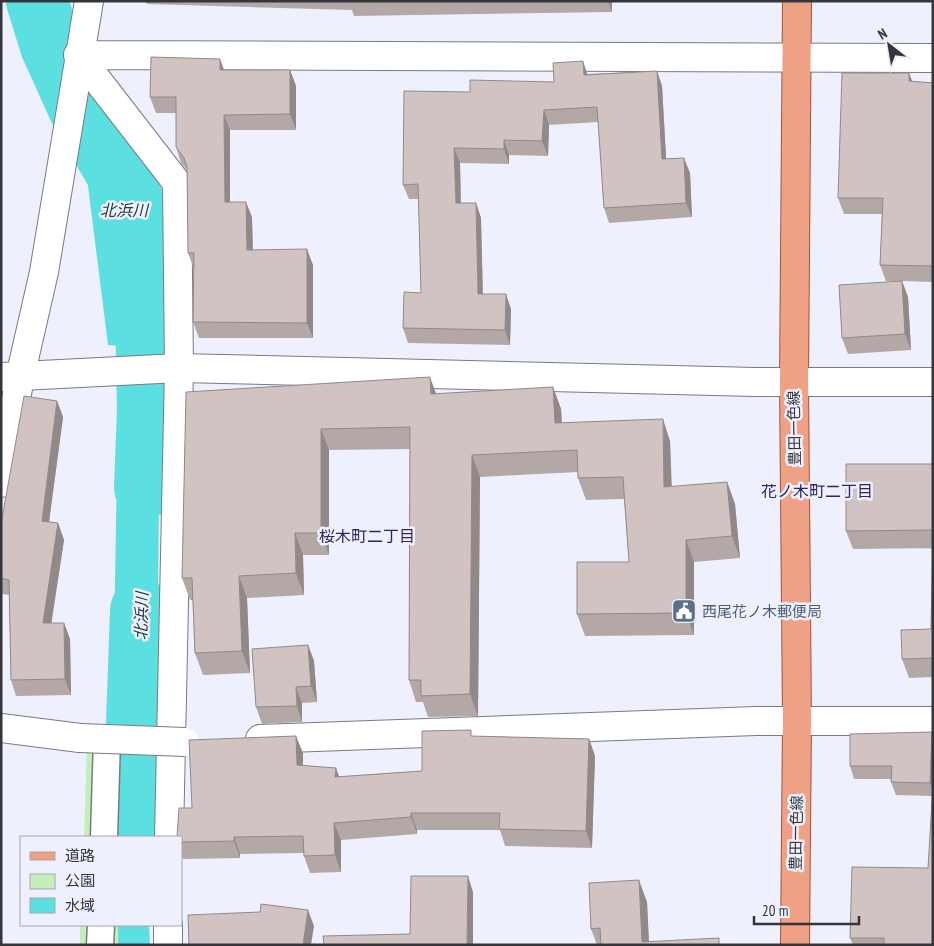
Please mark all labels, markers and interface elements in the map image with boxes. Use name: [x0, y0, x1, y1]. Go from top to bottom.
north arrow: [864, 20, 914, 70]
text: N: [874, 24, 890, 44]
water label: 北浜川: [100, 200, 150, 220]
street label: 豊田一色線: [784, 390, 804, 466]
district label: 花ノ木町二丁目: [761, 481, 873, 501]
district label: 桜木町二丁目: [319, 526, 415, 546]
water label: 北浜川: [130, 590, 152, 640]
public building icon: 西尾花ノ木郵便局: [671, 598, 697, 624]
place label: 西尾花ノ木郵便局: [702, 602, 822, 621]
street label: 豊田一色線: [786, 795, 806, 871]
legend: [20, 836, 182, 926]
text: 道路: [65, 846, 95, 865]
text: 公園: [65, 871, 95, 890]
scale bar: [754, 894, 859, 926]
text: 水域: [65, 896, 95, 915]
text: 20 m: [762, 901, 788, 920]

